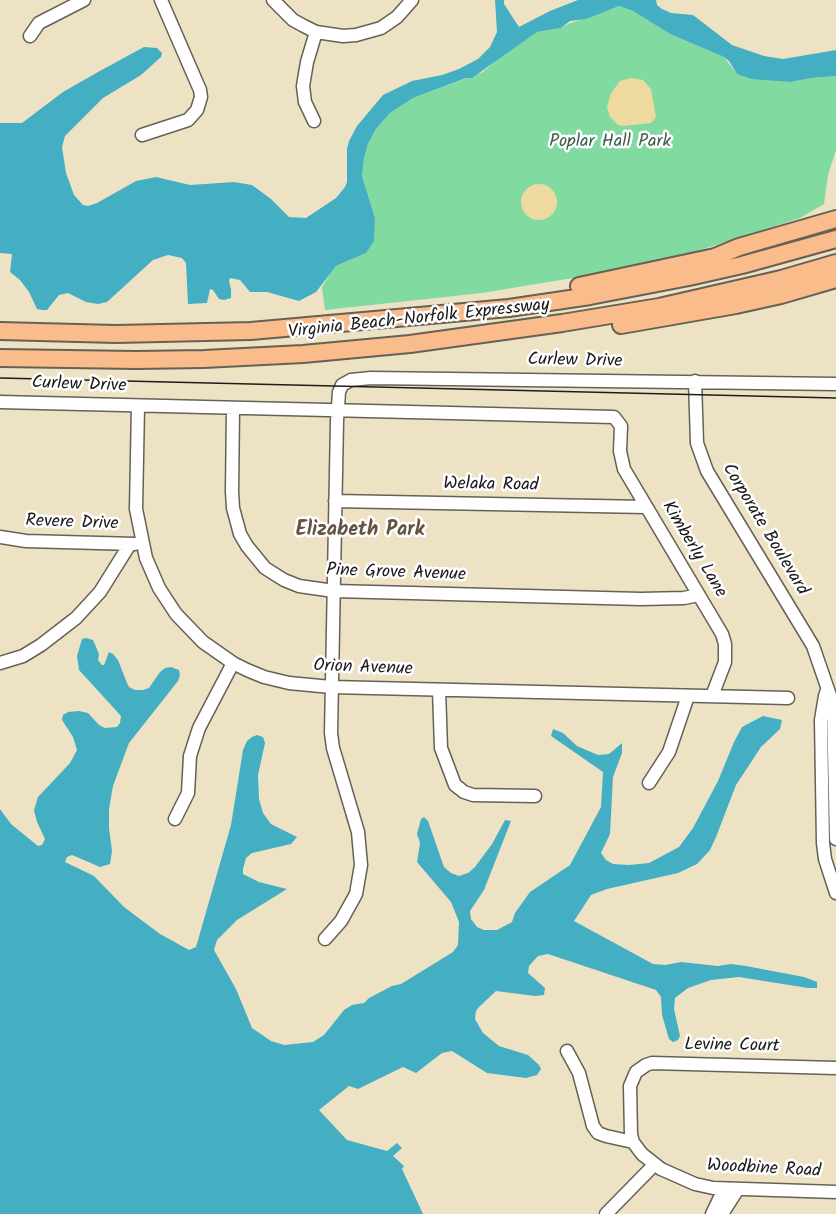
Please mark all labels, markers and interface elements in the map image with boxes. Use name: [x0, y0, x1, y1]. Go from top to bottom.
park label: Poplar Hall Park: [549, 132, 671, 154]
street label: Virginia Beach-Norfolk Expressway: [287, 296, 551, 344]
street label: Curlew Drive: [527, 350, 623, 374]
street label: Curlew Drive: [31, 374, 127, 398]
street label: Corporate Boulevard: [716, 460, 812, 600]
street label: Welaka Road: [443, 474, 539, 498]
street label: Kimberly Lane: [656, 498, 730, 602]
street label: Revere Drive: [25, 512, 119, 536]
district label: Elizabeth Park: [296, 520, 424, 544]
street label: Pine Grove Avenue: [326, 561, 466, 587]
street label: Orion Avenue: [313, 656, 413, 682]
street label: Levine Court: [684, 1035, 780, 1059]
street label: Woodbine Road: [706, 1156, 822, 1184]

